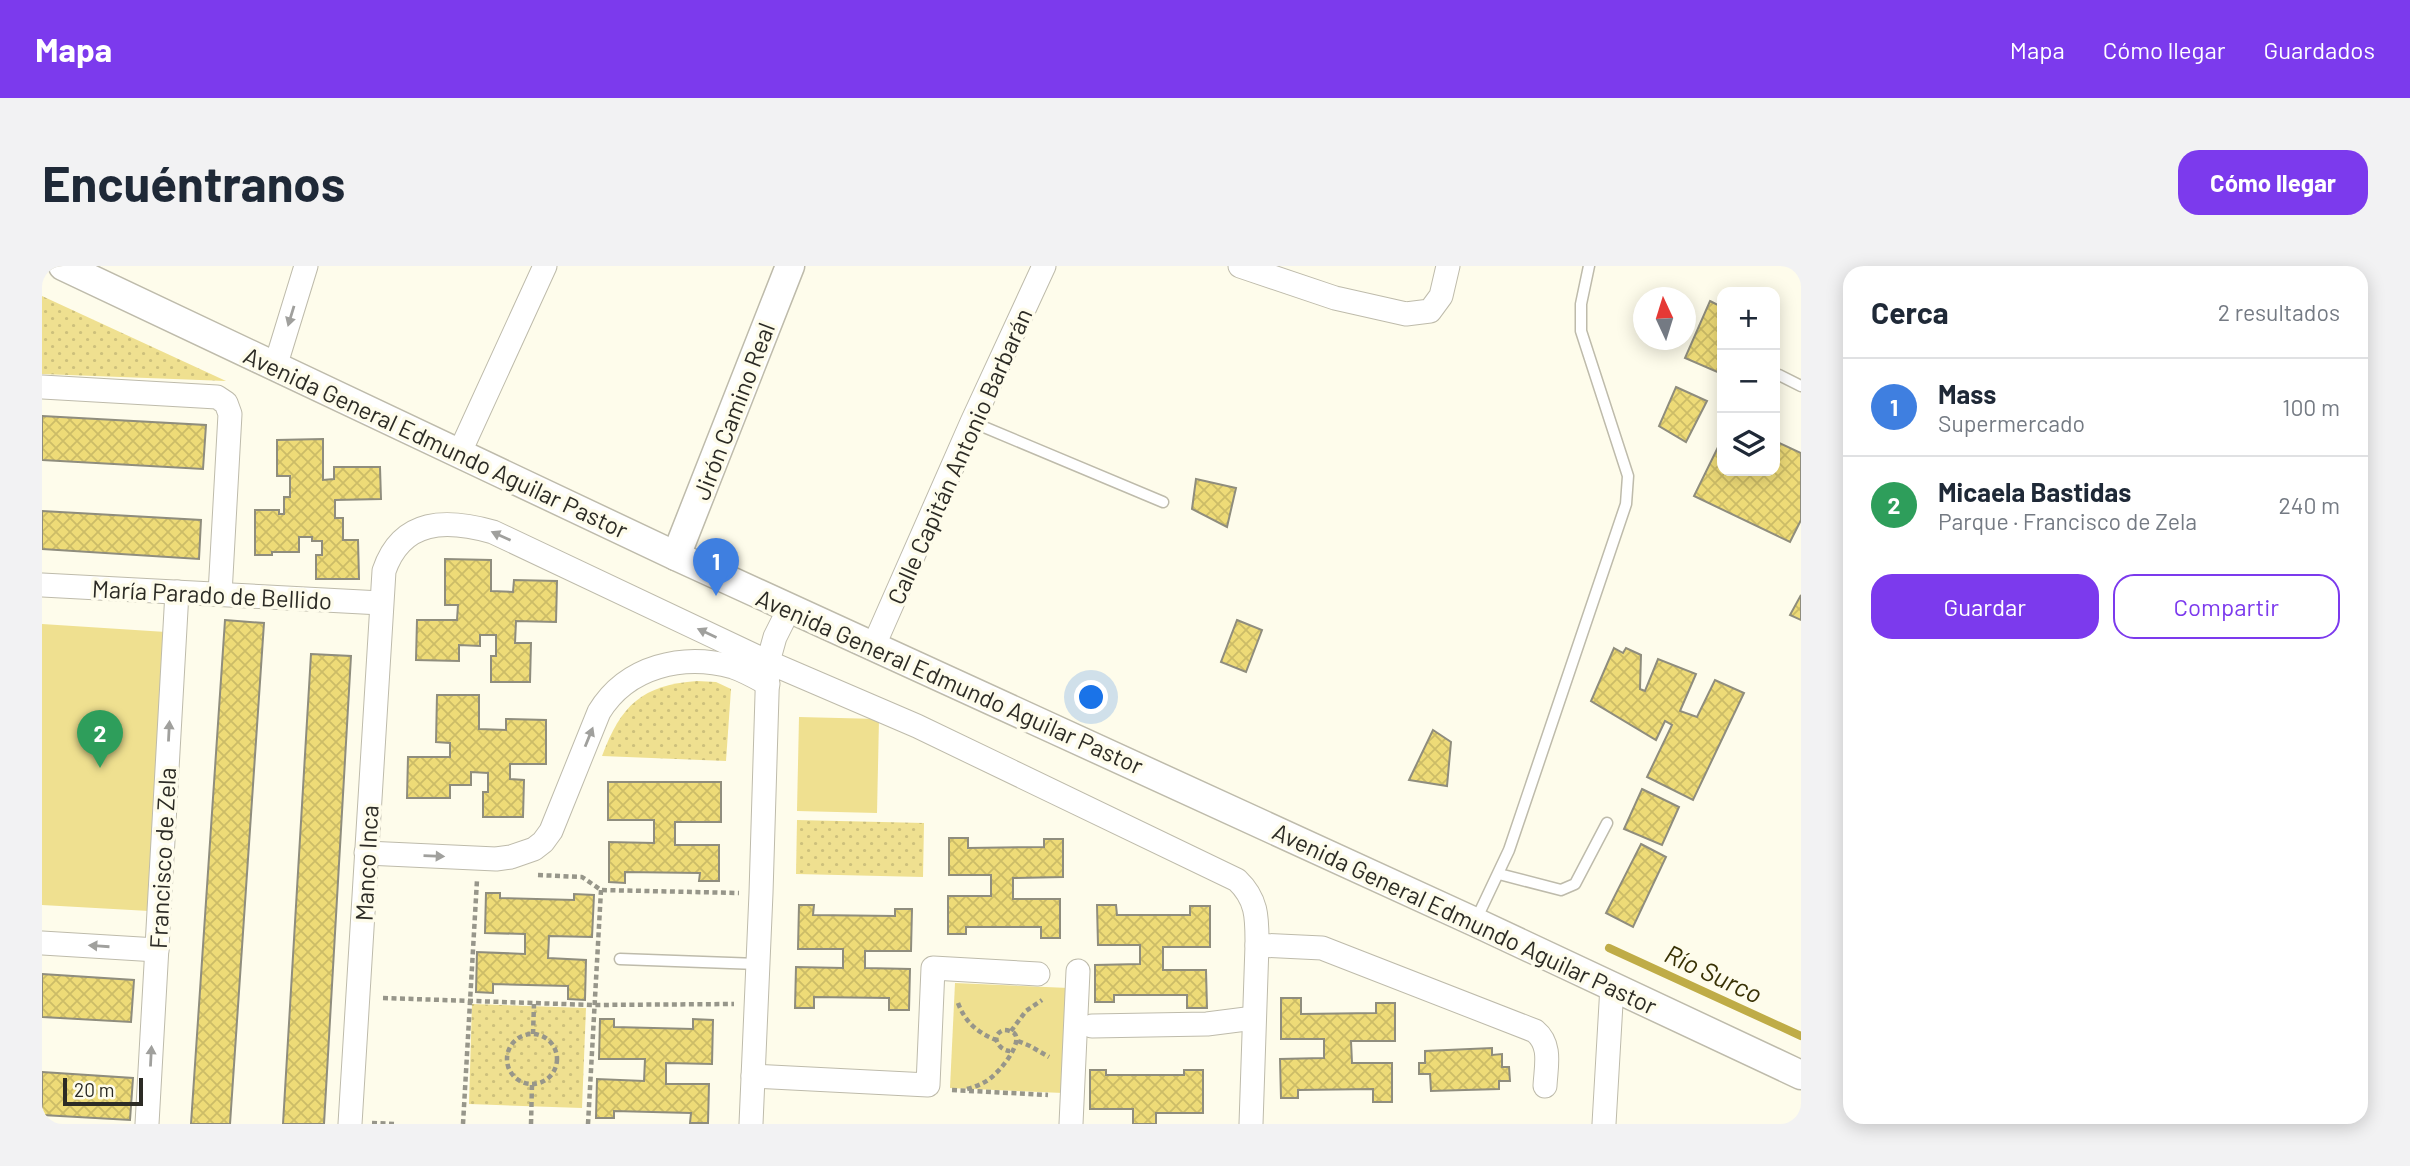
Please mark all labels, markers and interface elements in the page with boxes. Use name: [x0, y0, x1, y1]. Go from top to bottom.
text: Mapa: [35, 29, 112, 69]
text: Mapa: [2010, 35, 2065, 64]
text: Cómo llegar: [2103, 35, 2225, 64]
text: Guardados: [2263, 35, 2375, 64]
button: Cómo llegar: [2178, 150, 2368, 215]
text: Encuéntranos: [42, 153, 345, 212]
north arrow: [1633, 287, 1696, 350]
map controls: [1717, 287, 1780, 476]
button: +: [1717, 287, 1780, 350]
text: Cerca: [1871, 294, 1949, 330]
text: 2 resultados: [2218, 298, 2340, 326]
street label: Calle Capitán Antonio Barbarán: [880, 303, 1038, 609]
one-way arrow: [285, 306, 296, 327]
street label: Jirón Camino Real: [686, 318, 780, 504]
street label: Avenida General Edmundo Aguilar Pastor: [239, 340, 633, 544]
button: −: [1717, 350, 1780, 413]
text: Mass: [1938, 378, 1996, 409]
text: 1: [1890, 393, 1898, 421]
text: 100 m: [2282, 393, 2340, 421]
text: Supermercado: [1938, 409, 2085, 437]
button: layers: [1717, 413, 1780, 476]
text: Micaela Bastidas: [1938, 476, 2131, 507]
text: 2: [1888, 491, 1900, 519]
text: 240 m: [2278, 491, 2340, 519]
text: Parque · Francisco de Zela: [1938, 507, 2197, 535]
one-way arrow: [491, 530, 511, 542]
pin: 1: [693, 538, 739, 596]
street label: María Parado de Bellido: [91, 573, 333, 615]
button: Guardar: [1871, 574, 2099, 639]
button: Compartir: [2113, 574, 2340, 639]
street label: Avenida General Edmundo Aguilar Pastor: [752, 582, 1148, 780]
one-way arrow: [697, 627, 717, 639]
your location: [1074, 680, 1108, 714]
pin: 2: [77, 710, 123, 768]
one-way arrow: [164, 720, 175, 742]
one-way arrow: [583, 726, 594, 747]
street label: Francisco de Zela: [143, 766, 181, 950]
street label: Manco Inca: [348, 804, 384, 922]
street label: Avenida General Edmundo Aguilar Pastor: [1268, 816, 1662, 1020]
one-way arrow: [424, 851, 446, 862]
water label: Río Surco: [1660, 937, 1768, 1009]
one-way arrow: [88, 941, 110, 952]
one-way arrow: [145, 1045, 156, 1067]
scale bar: [63, 1075, 144, 1107]
text: 20 m: [74, 1078, 114, 1101]

